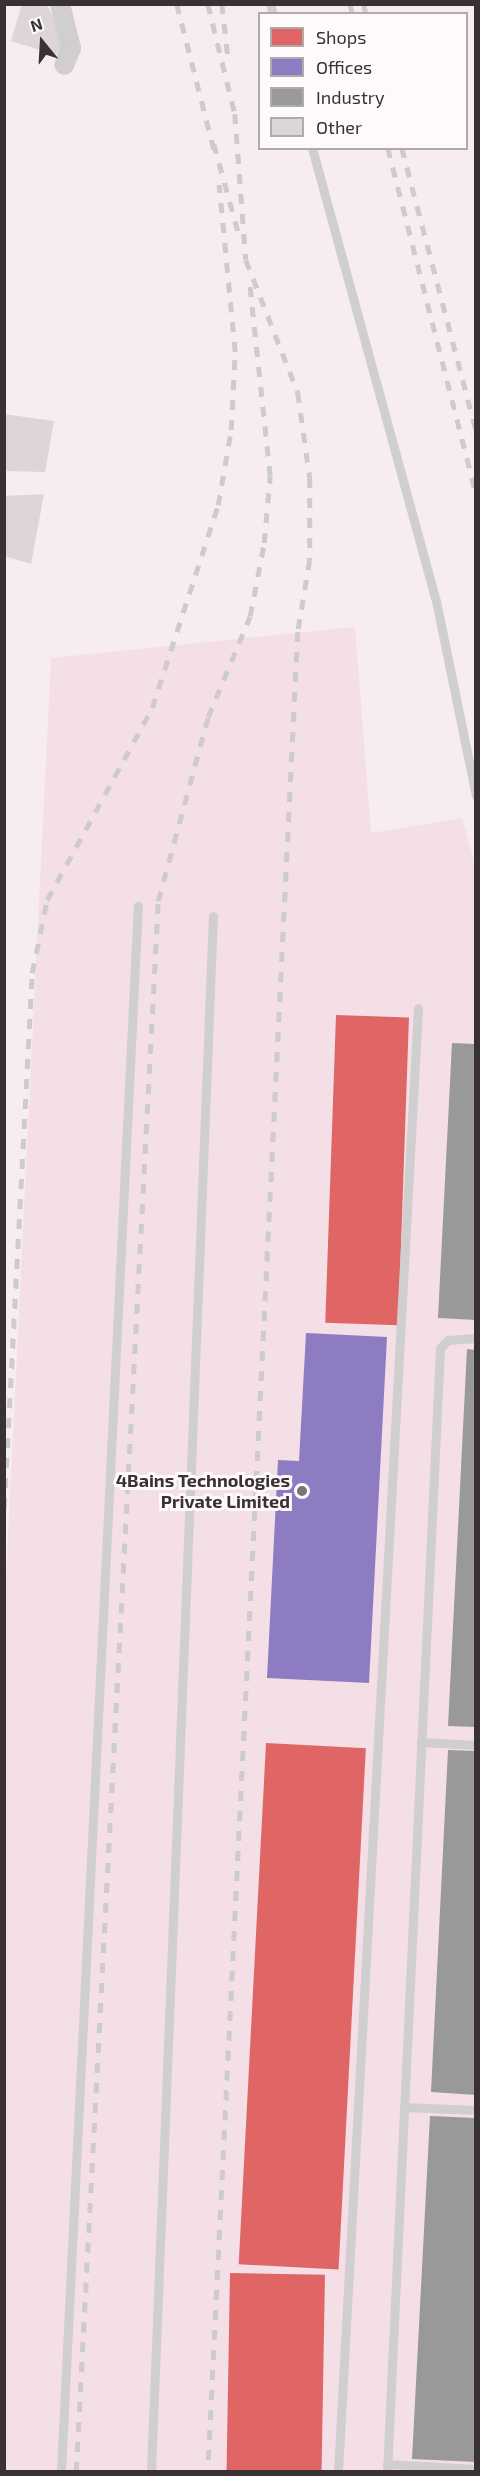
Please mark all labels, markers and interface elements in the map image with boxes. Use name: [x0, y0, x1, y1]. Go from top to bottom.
north arrow: [12, 12, 72, 72]
legend: [258, 12, 468, 150]
text: N: [28, 14, 45, 35]
text: Shops: [316, 26, 366, 48]
text: Offices: [316, 56, 372, 78]
text: Industry: [316, 86, 385, 108]
text: Other: [316, 116, 362, 138]
place label: 4Bains Technologies Private Limited: [115, 1470, 290, 1512]
marker: 4Bains Technologies Private Limited: [295, 1484, 309, 1498]

